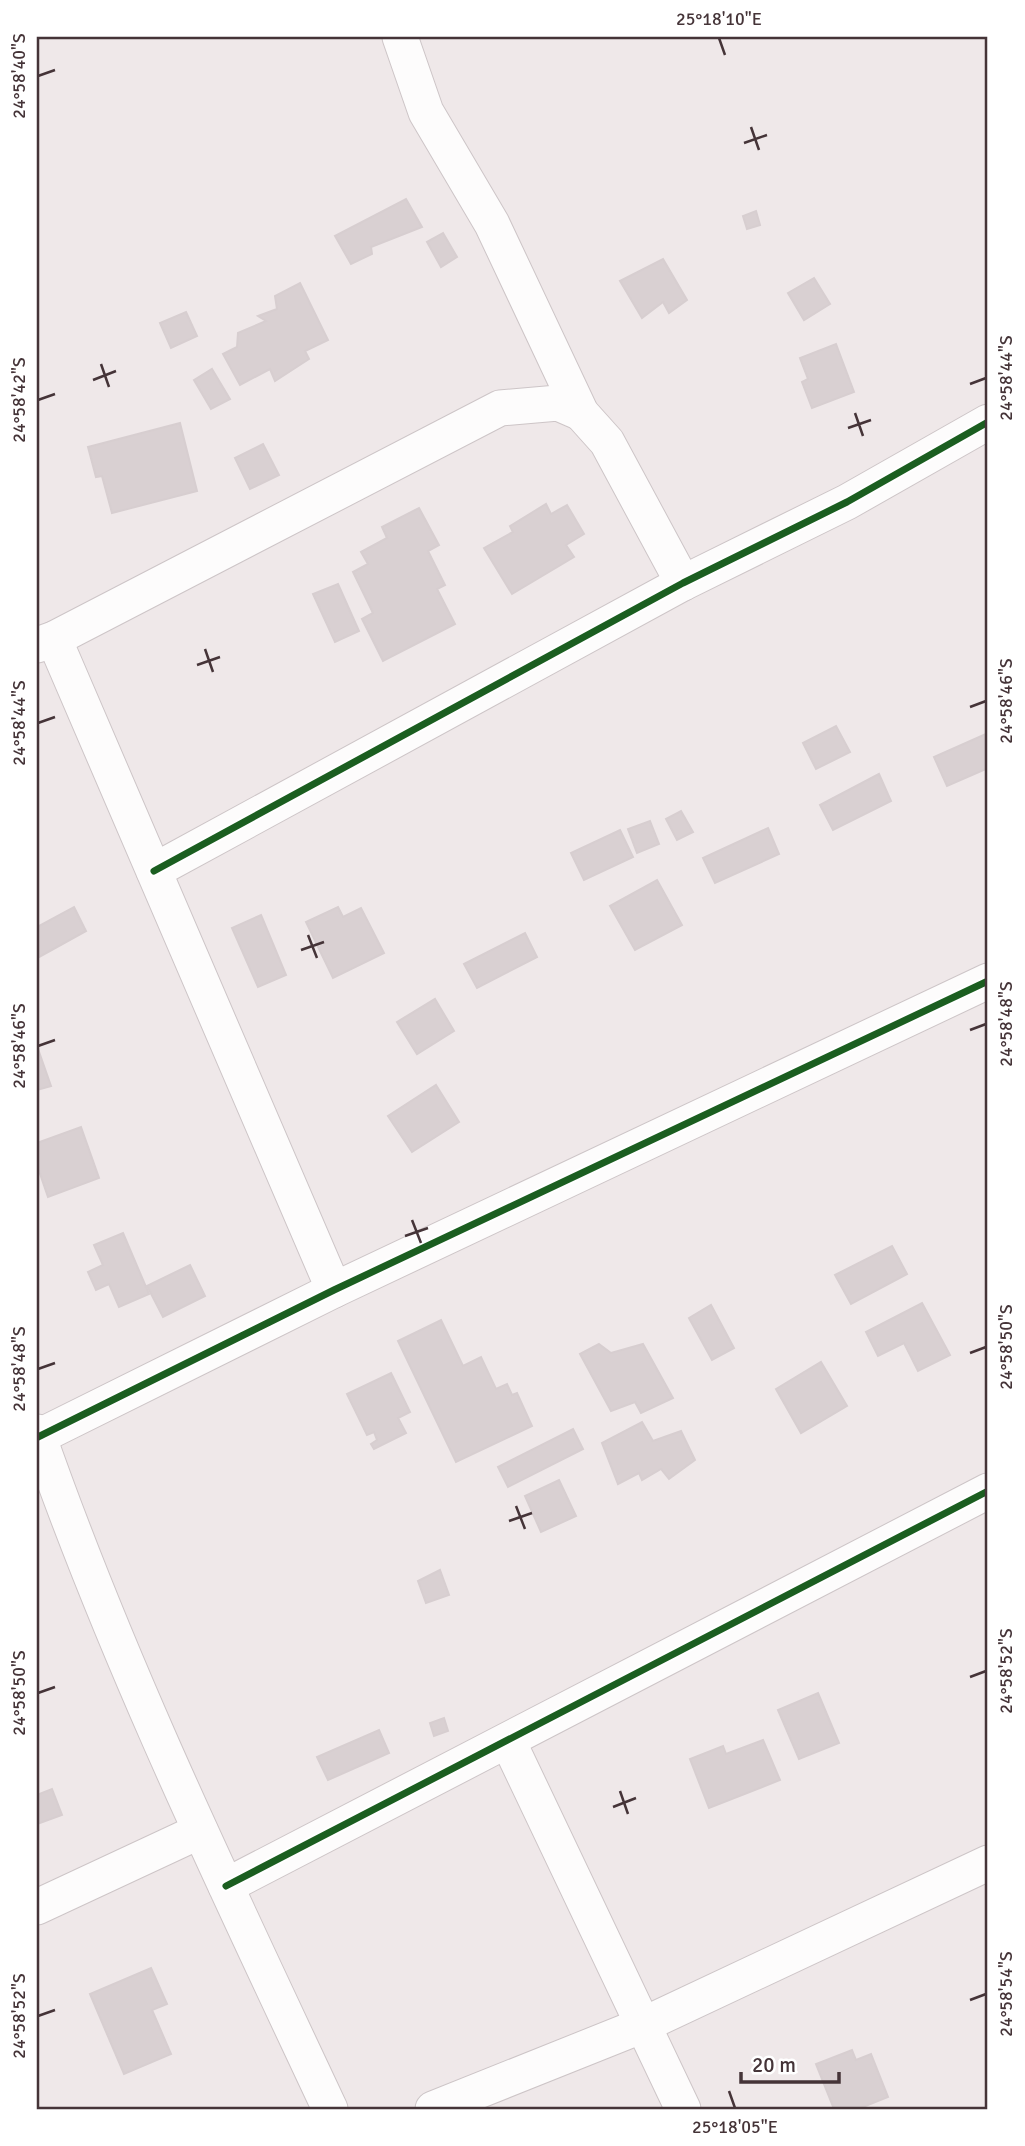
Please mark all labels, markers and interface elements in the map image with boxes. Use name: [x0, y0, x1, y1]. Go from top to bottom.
text: 25°18'10"E: [676, 8, 762, 30]
text: 24°58'40"S: [8, 33, 30, 119]
text: 24°58'44"S: [995, 335, 1017, 421]
text: 24°58'42"S: [8, 357, 30, 443]
text: 24°58'46"S: [995, 658, 1017, 744]
text: 24°58'44"S: [8, 680, 30, 766]
text: 24°58'48"S: [995, 981, 1017, 1067]
text: 24°58'46"S: [8, 1003, 30, 1089]
text: 24°58'50"S: [995, 1304, 1017, 1390]
text: 24°58'48"S: [8, 1326, 30, 1412]
text: 24°58'52"S: [995, 1628, 1017, 1714]
text: 24°58'50"S: [8, 1650, 30, 1736]
text: 24°58'54"S: [995, 1951, 1017, 2037]
text: 24°58'52"S: [8, 1973, 30, 2059]
scale bar: [741, 2041, 839, 2085]
text: 20 m: [752, 2052, 796, 2078]
text: 25°18'05"E: [692, 2116, 778, 2138]

